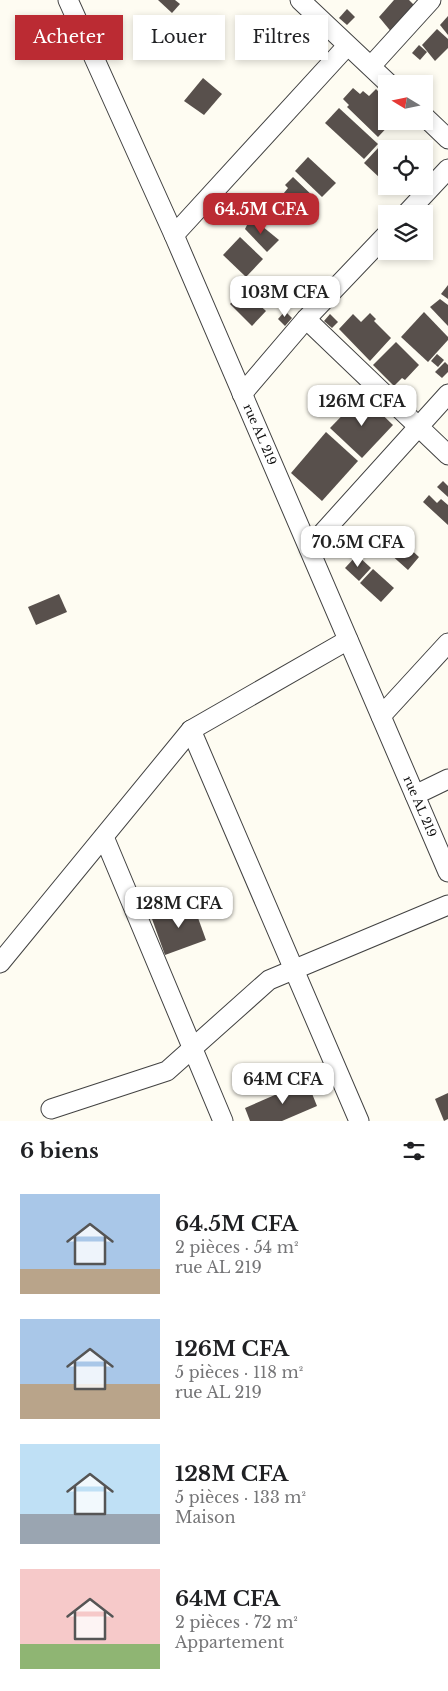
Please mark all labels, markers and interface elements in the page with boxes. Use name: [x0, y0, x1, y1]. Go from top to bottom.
chip: Acheter: [15, 15, 123, 60]
chip: Louer: [133, 15, 225, 60]
chip: Filtres: [235, 15, 328, 60]
north arrow: [378, 75, 432, 130]
map controls: [378, 75, 433, 260]
button: locate: [378, 140, 433, 195]
pin: 64.5M CFA: [204, 192, 318, 235]
text: 64.5M CFA: [214, 199, 308, 219]
button: layers: [378, 205, 433, 260]
pin: 103M CFA: [233, 276, 337, 318]
text: 103M CFA: [241, 282, 329, 302]
pin: 126M CFA: [310, 384, 414, 427]
text: 126M CFA: [319, 391, 405, 411]
street label: rue AL 219: [241, 401, 280, 467]
pin: 70.5M CFA: [301, 526, 415, 568]
text: 70.5M CFA: [312, 532, 404, 552]
street label: rue AL 219: [401, 773, 440, 839]
pin: 128M CFA: [127, 886, 231, 929]
text: 128M CFA: [136, 893, 222, 913]
pin: 64M CFA: [237, 1062, 329, 1105]
text: 64M CFA: [243, 1069, 323, 1089]
icon: filters: [400, 1137, 428, 1165]
text: 6 biens: [20, 1138, 99, 1164]
text: 64.5M CFA: [175, 1211, 298, 1237]
icon: home: [60, 1214, 120, 1274]
text: 2 pièces · 54 m²: [175, 1237, 298, 1257]
text: rue AL 219: [175, 1257, 262, 1277]
text: 126M CFA: [175, 1336, 289, 1362]
icon: home: [60, 1339, 120, 1399]
text: 5 pièces · 118 m²: [175, 1362, 303, 1382]
text: rue AL 219: [175, 1382, 262, 1402]
text: 128M CFA: [175, 1461, 288, 1487]
icon: home: [60, 1464, 120, 1524]
text: 5 pièces · 133 m²: [175, 1487, 306, 1507]
text: Maison: [175, 1507, 236, 1527]
text: 64M CFA: [175, 1586, 280, 1612]
icon: home: [60, 1589, 120, 1649]
text: 2 pièces · 72 m²: [175, 1612, 298, 1632]
text: Appartement: [175, 1632, 284, 1652]

